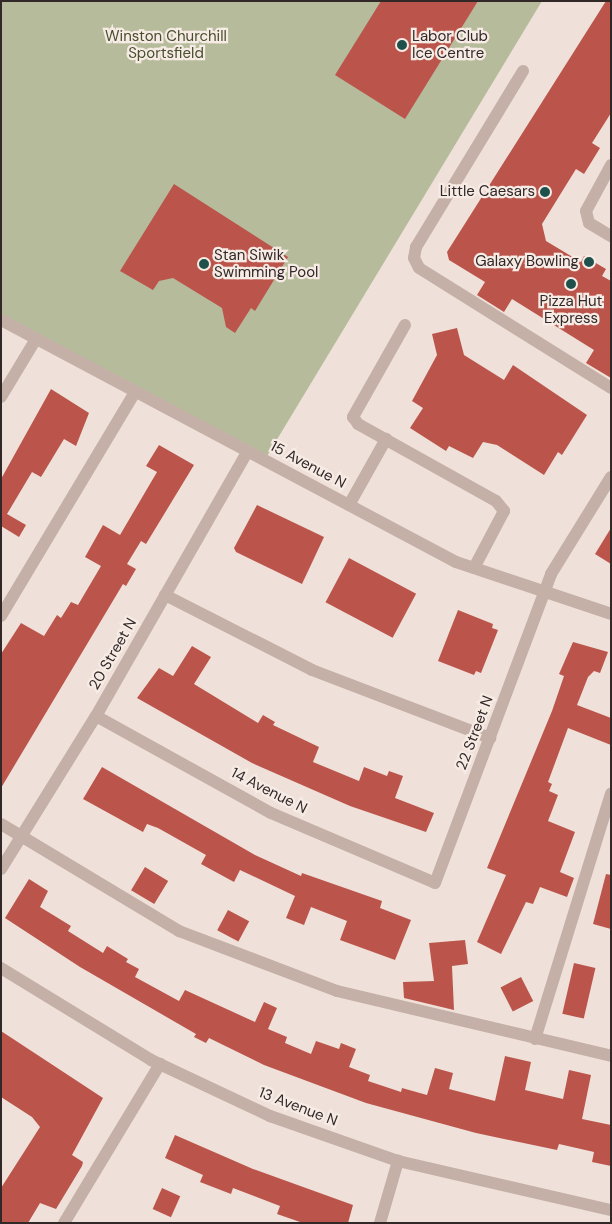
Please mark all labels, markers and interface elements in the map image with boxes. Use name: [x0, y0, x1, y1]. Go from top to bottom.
park label: Winston Churchill Sportsfield: [105, 27, 227, 62]
place label: Labor Club Ice Centre: [412, 27, 488, 62]
marker: Labor Club Ice Centre: [396, 39, 408, 51]
place label: Little Caesars: [440, 183, 535, 201]
marker: Little Caesars: [539, 186, 551, 198]
place label: Stan Siwik Swimming Pool: [214, 246, 318, 281]
place label: Galaxy Bowling: [475, 253, 579, 271]
marker: Galaxy Bowling: [583, 256, 595, 268]
marker: Stan Siwik Swimming Pool: [198, 258, 210, 270]
marker: Pizza Hut Express: [565, 278, 577, 290]
place label: Pizza Hut Express: [540, 292, 602, 327]
street label: 15 Avenue N: [267, 438, 349, 492]
street label: 20 Street N: [85, 615, 141, 693]
street label: 22 Street N: [453, 693, 497, 773]
street label: 14 Avenue N: [228, 764, 310, 818]
street label: 13 Avenue N: [256, 1084, 340, 1130]

